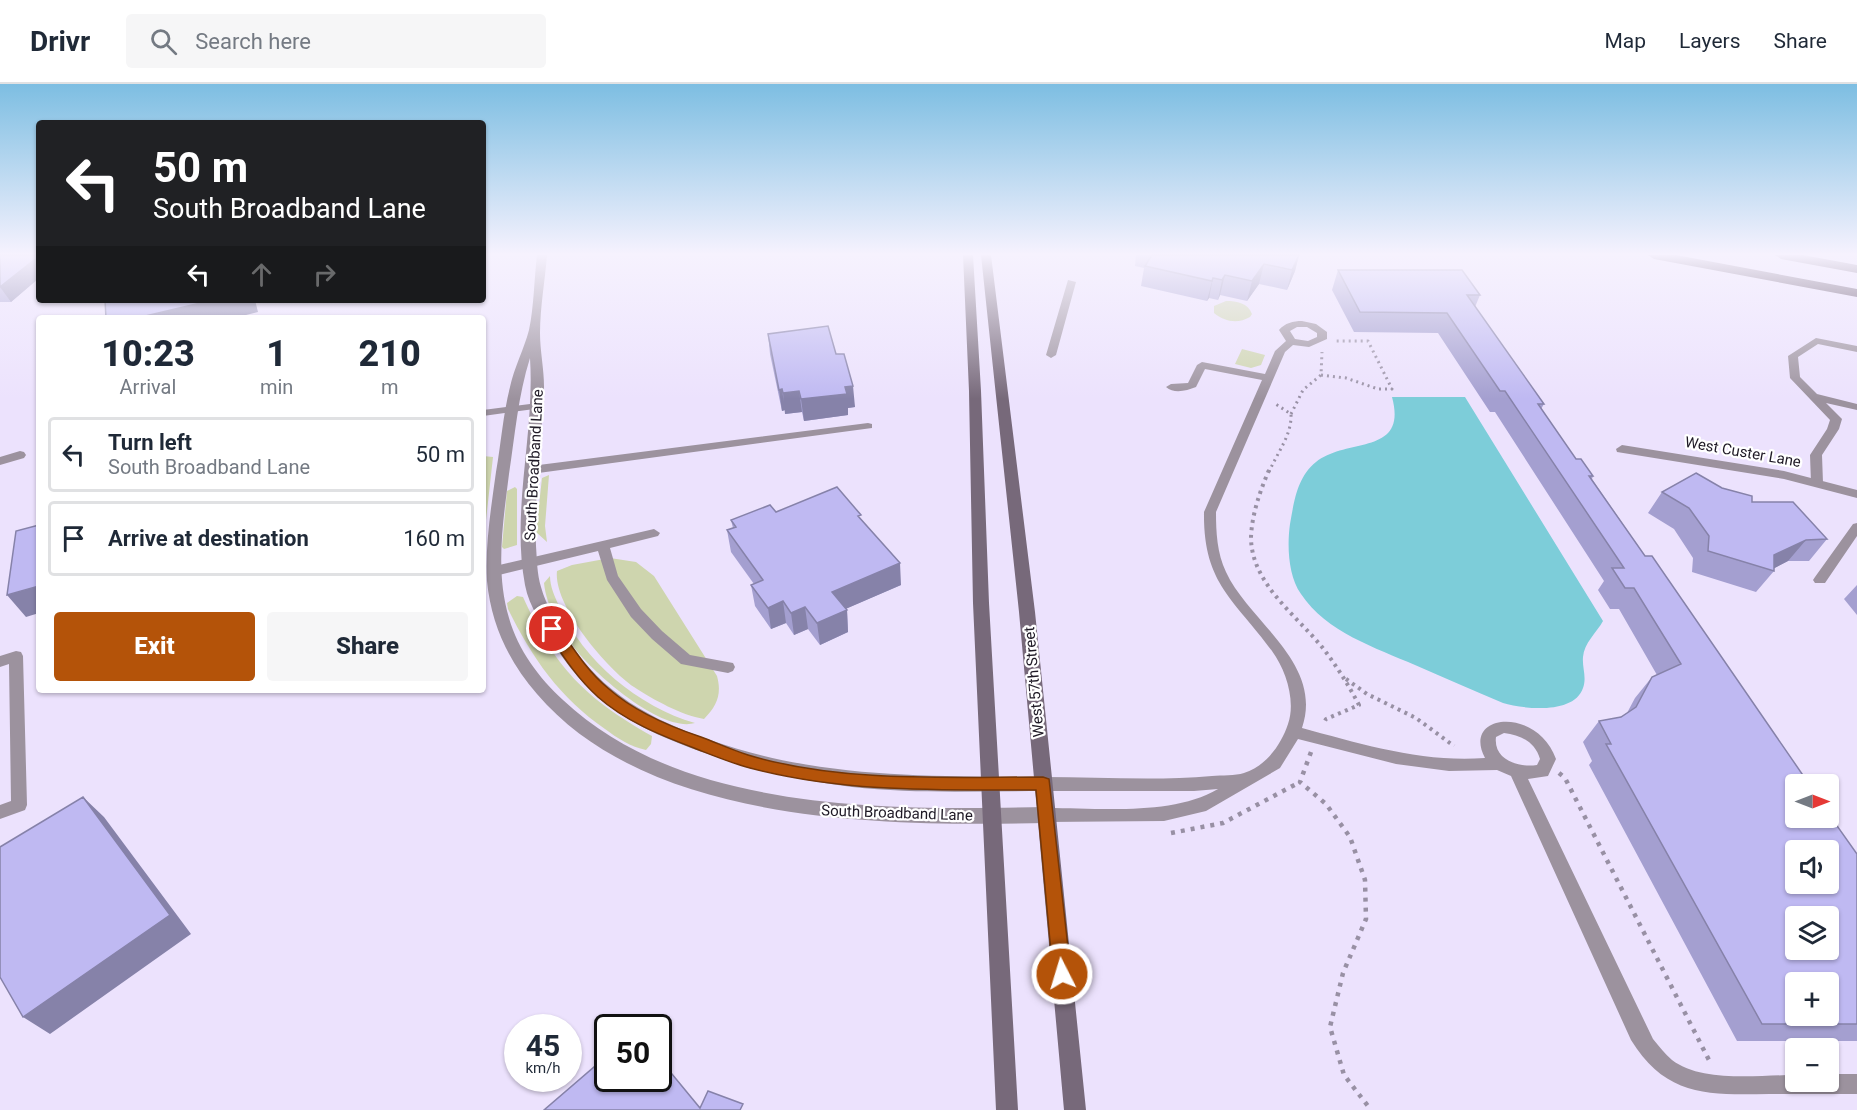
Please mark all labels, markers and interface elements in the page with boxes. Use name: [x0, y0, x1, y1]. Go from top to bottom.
search box: [126, 14, 546, 68]
text: Drivr: [30, 25, 90, 58]
icon: search: [147, 25, 180, 58]
text: Search here: [195, 29, 311, 54]
text: Map: [1604, 29, 1646, 53]
text: Layers: [1679, 29, 1740, 53]
text: Share: [1773, 29, 1827, 53]
text: 50 m: [153, 143, 248, 192]
icon: left: [54, 144, 132, 222]
text: South Broadband Lane: [153, 193, 426, 225]
icon: left: [182, 258, 215, 291]
icon: ahead: [245, 258, 278, 291]
icon: right: [308, 258, 341, 291]
text: 10:23: [101, 333, 195, 375]
text: 1: [266, 333, 287, 375]
text: 210: [359, 333, 421, 375]
text: Arrival: [120, 375, 176, 399]
text: min: [260, 375, 293, 399]
text: m: [381, 375, 398, 399]
street label: South Broadband Lane: [521, 389, 547, 541]
text: Turn left: [108, 430, 192, 455]
street label: West Custer Lane: [1684, 433, 1802, 471]
icon: left: [57, 438, 90, 471]
text: 50 m: [416, 442, 465, 467]
text: South Broadband Lane: [108, 455, 310, 479]
icon: arrive: [57, 522, 90, 555]
text: Arrive at destination: [108, 526, 309, 551]
text: 160 m: [403, 526, 465, 551]
pin: [526, 603, 577, 654]
button: Exit: [54, 612, 255, 681]
button: Share: [267, 612, 468, 681]
icon: arrive: [535, 612, 568, 645]
street label: West 57th Street: [1020, 626, 1048, 738]
north arrow: [1785, 774, 1839, 828]
map controls: [1785, 774, 1839, 1092]
street label: South Broadband Lane: [821, 801, 973, 825]
button: sound: [1785, 840, 1839, 894]
button: layers: [1785, 906, 1839, 960]
position arrow: [1030, 942, 1094, 1006]
button: +: [1785, 972, 1839, 1026]
speed limit sign: 50: [594, 1014, 672, 1092]
text: 45: [526, 1028, 560, 1063]
button: −: [1785, 1038, 1839, 1092]
text: km/h: [525, 1059, 561, 1077]

